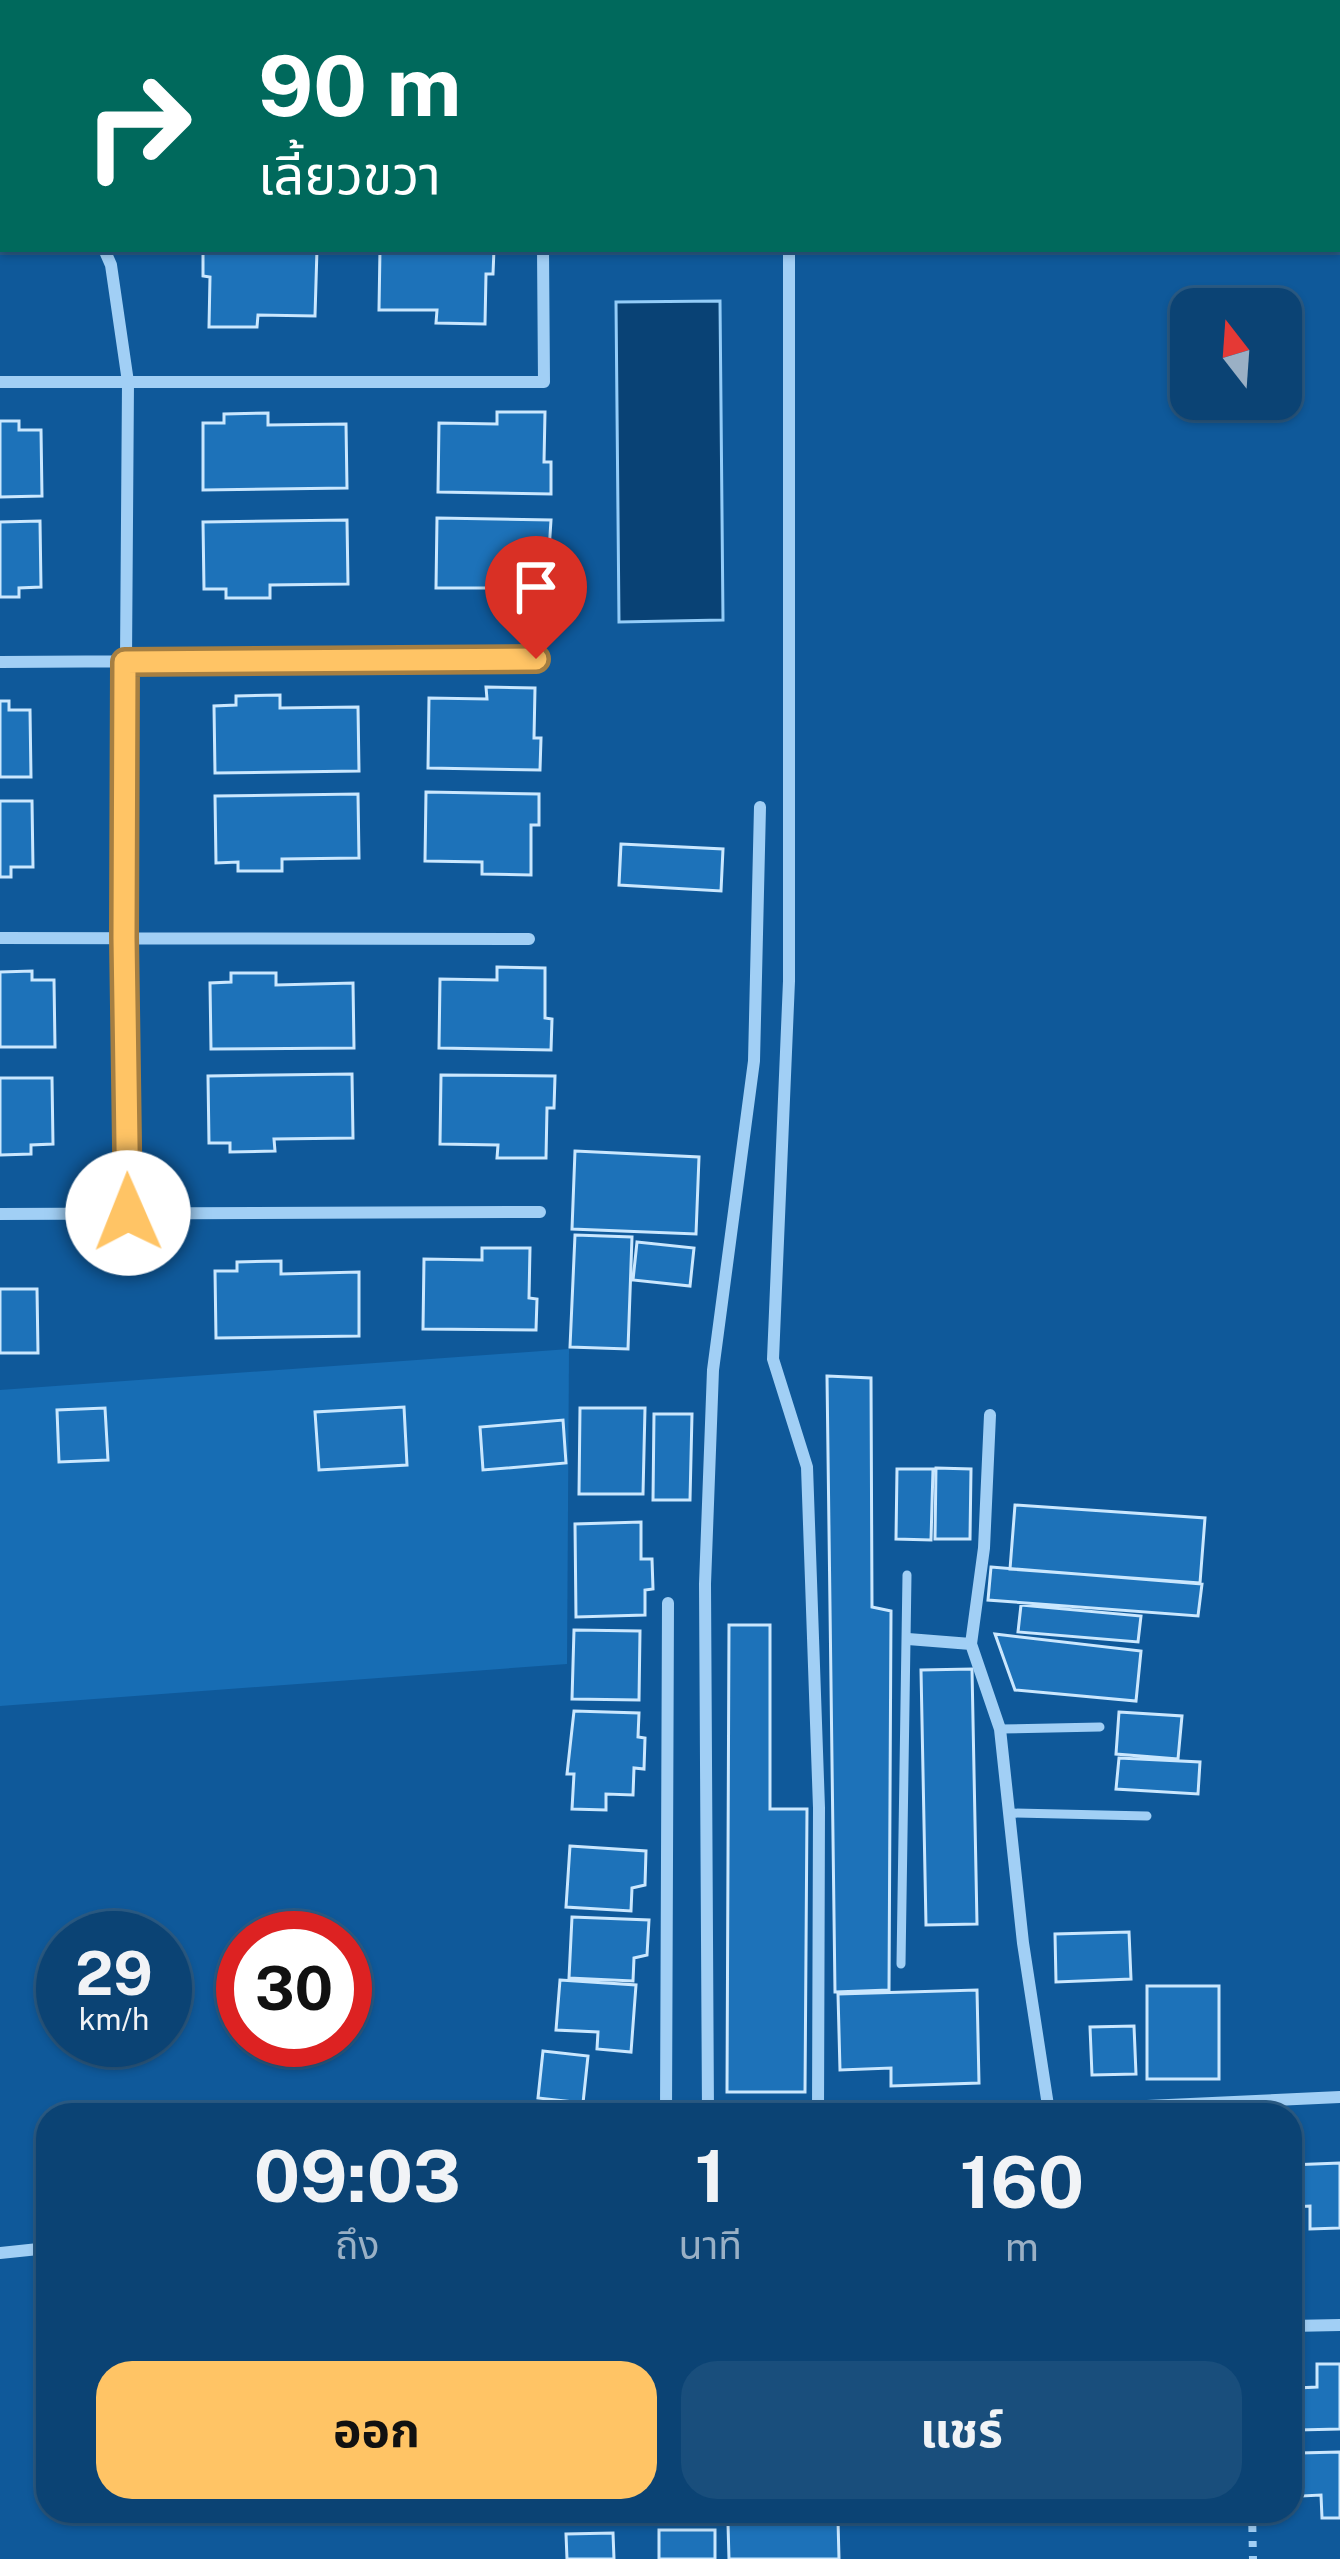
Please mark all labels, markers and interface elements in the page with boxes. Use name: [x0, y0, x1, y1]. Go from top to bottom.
text: 90 m: [258, 36, 461, 135]
icon: right: [60, 48, 216, 204]
text: เลี้ยวขวา: [258, 143, 441, 206]
north arrow: [1170, 288, 1302, 420]
map controls: [1170, 288, 1302, 420]
pin: [485, 536, 587, 659]
icon: arrive: [503, 554, 569, 620]
position arrow: [65, 1150, 191, 1276]
speed limit sign: 30: [216, 1911, 372, 2067]
text: 29: [75, 1938, 153, 2009]
text: km/h: [79, 2001, 149, 2037]
text: 09:03: [254, 2134, 461, 2218]
text: 1: [695, 2134, 726, 2218]
text: 160: [960, 2140, 1084, 2224]
text: ถึง: [335, 2222, 379, 2268]
text: นาที: [679, 2222, 742, 2268]
text: m: [1005, 2224, 1039, 2270]
button: ออก: [96, 2361, 657, 2499]
button: แชร์: [681, 2361, 1242, 2499]

